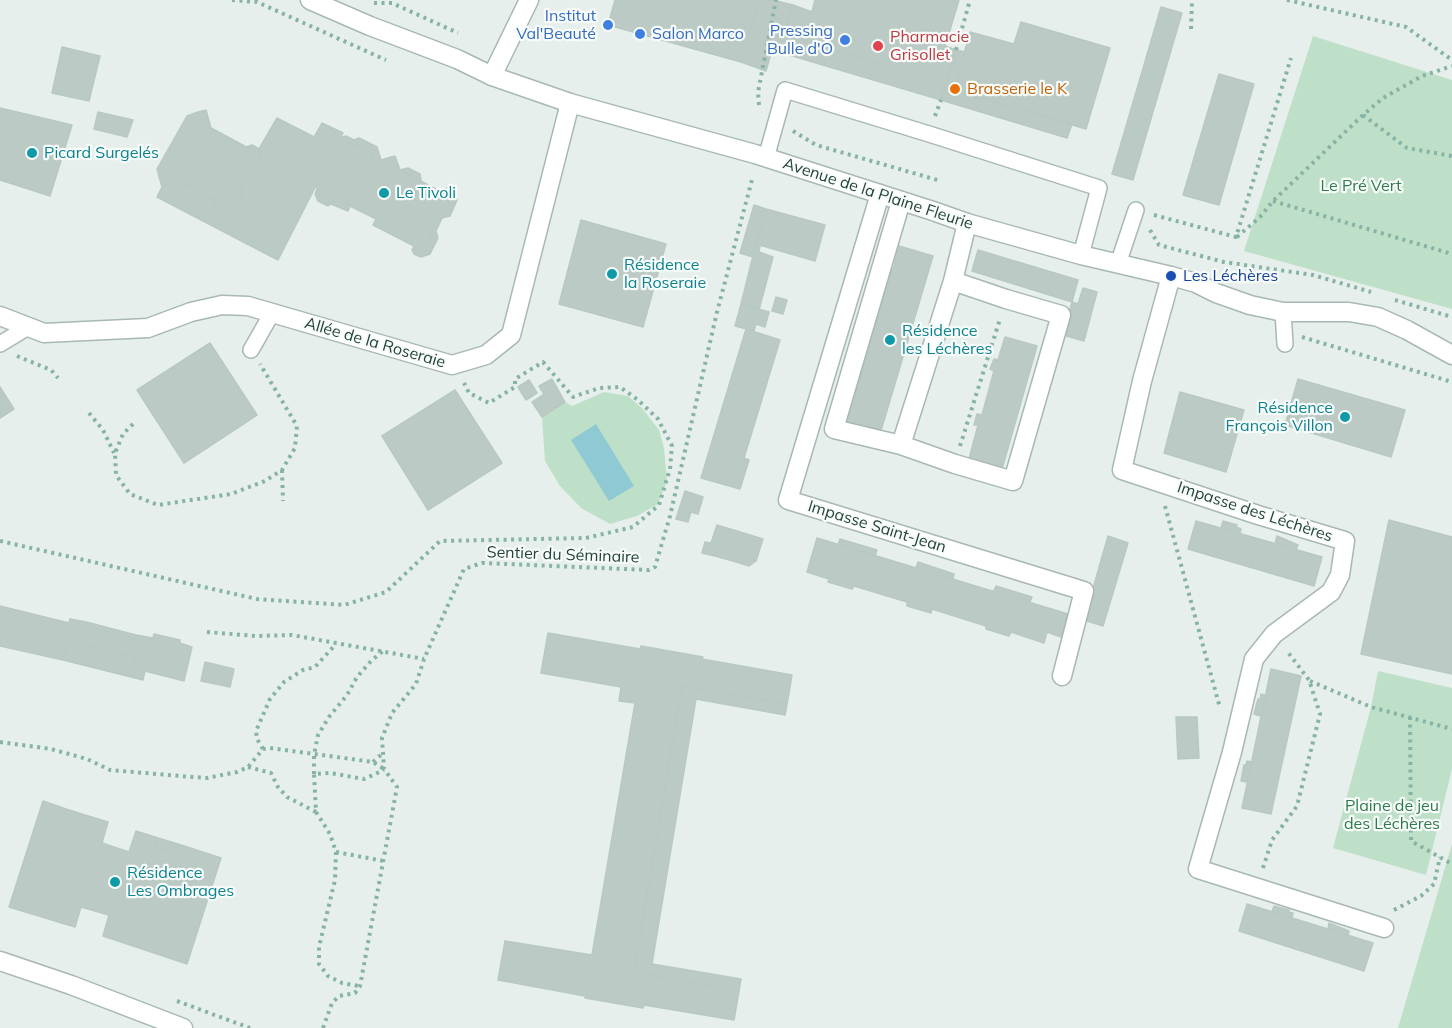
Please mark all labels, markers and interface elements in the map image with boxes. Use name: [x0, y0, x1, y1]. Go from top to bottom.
place label: Institut Val'Beauté: [516, 6, 596, 44]
marker: Institut Val'Beauté: [601, 18, 615, 32]
place label: Pressing Bulle d'O: [767, 21, 833, 59]
place label: Salon Marco: [652, 24, 744, 44]
marker: Salon Marco: [633, 27, 647, 41]
place label: Pharmacie Grisollet: [890, 27, 969, 65]
marker: Pressing Bulle d'O: [838, 33, 852, 47]
marker: Pharmacie Grisollet: [871, 39, 885, 53]
place label: Brasserie le K: [967, 79, 1067, 99]
marker: Brasserie le K: [948, 82, 962, 96]
place label: Picard Surgelés: [44, 143, 159, 163]
marker: Picard Surgelés: [25, 146, 39, 160]
street label: Avenue de la Plaine Fleurie: [780, 154, 976, 234]
park label: Le Pré Vert: [1320, 176, 1402, 196]
place label: Le Tivoli: [396, 183, 456, 203]
marker: Le Tivoli: [377, 186, 391, 200]
place label: Résidence la Roseraie: [624, 255, 706, 293]
place label: Les Léchères: [1183, 266, 1278, 286]
marker: Résidence la Roseraie: [605, 267, 619, 281]
marker: Les Léchères: [1164, 269, 1178, 283]
street label: Allée de la Roseraie: [302, 314, 448, 372]
place label: Résidence les Léchères: [902, 321, 992, 359]
marker: Résidence les Léchères: [883, 333, 897, 347]
place label: Résidence François Villon: [1226, 398, 1333, 436]
marker: Résidence François Villon: [1338, 410, 1352, 424]
street label: Impasse des Léchères: [1175, 478, 1335, 546]
street label: Impasse Saint-Jean: [805, 497, 949, 557]
street label: Sentier du Séminaire: [486, 543, 640, 567]
park label: Plaine de jeu des Léchères: [1344, 796, 1440, 834]
place label: Résidence Les Ombrages: [127, 863, 234, 901]
marker: Résidence Les Ombrages: [108, 875, 122, 889]

